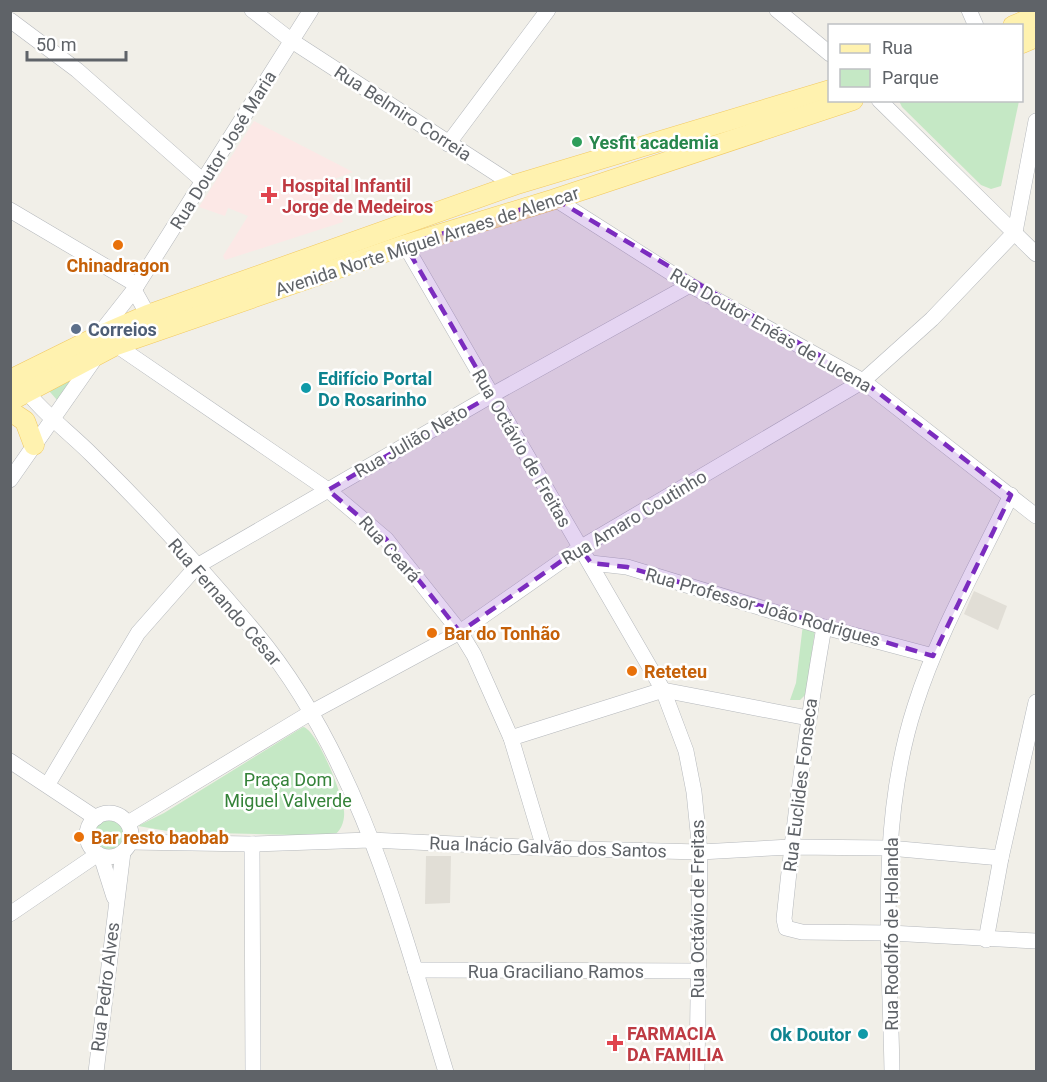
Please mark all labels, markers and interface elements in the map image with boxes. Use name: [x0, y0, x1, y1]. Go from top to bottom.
scale bar: [27, 24, 126, 62]
legend: [828, 24, 1023, 102]
text: 50 m: [36, 34, 76, 55]
text: Rua: [882, 37, 913, 58]
street label: Rua Belmiro Correia: [331, 61, 475, 165]
street label: Rua Doutor José Maria: [166, 67, 280, 233]
text: Parque: [882, 67, 939, 88]
place label: Yesfit academia: [589, 132, 719, 153]
marker: Yesfit academia: [570, 135, 584, 149]
place label: Hospital Infantil Jorge de Medeiros: [282, 175, 433, 217]
street label: Avenida Norte Miguel Arraes de Alencar: [273, 182, 581, 300]
marker: Hospital Infantil Jorge de Medeiros: [260, 186, 278, 204]
marker: Chinadragon: [111, 238, 125, 252]
place label: Chinadragon: [67, 255, 169, 276]
street label: Rua Doutor Enéas de Lucena: [667, 264, 875, 396]
place label: Correios: [88, 319, 157, 340]
marker: Correios: [69, 322, 83, 336]
street label: Rua Octávio de Freitas: [468, 365, 576, 531]
place label: Edifício Portal Do Rosarinho: [318, 368, 432, 410]
marker: Edifício Portal Do Rosarinho: [299, 381, 313, 395]
street label: Rua Julião Neto: [351, 400, 471, 482]
street label: Rua Amaro Coutinho: [558, 465, 710, 569]
street label: Rua Ceará: [355, 512, 425, 586]
street label: Rua Fernando César: [164, 534, 286, 670]
street label: Rua Professor João Rodrigues: [643, 563, 883, 651]
place label: Bar do Tonhão: [444, 623, 560, 644]
marker: Bar do Tonhão: [425, 626, 439, 640]
place label: Reteteu: [644, 661, 707, 682]
marker: Reteteu: [625, 664, 639, 678]
street label: Rua Euclides Fonseca: [779, 697, 821, 873]
park label: Praça Dom Miguel Valverde: [224, 769, 352, 811]
street label: Rua Octávio de Freitas: [687, 819, 708, 999]
place label: Bar resto baobab: [91, 827, 229, 848]
marker: Bar resto baobab: [72, 830, 86, 844]
street label: Rua Inácio Galvão dos Santos: [429, 832, 667, 862]
street label: Rua Rodolfo de Holanda: [881, 837, 902, 1031]
street label: Rua Pedro Alves: [87, 921, 123, 1053]
street label: Rua Graciliano Ramos: [468, 961, 644, 982]
place label: FARMACIA DA FAMILIA: [627, 1023, 725, 1065]
place label: Ok Doutor: [770, 1024, 851, 1045]
marker: Ok Doutor: [856, 1027, 870, 1041]
marker: FARMACIA DA FAMILIA: [608, 1036, 622, 1050]

